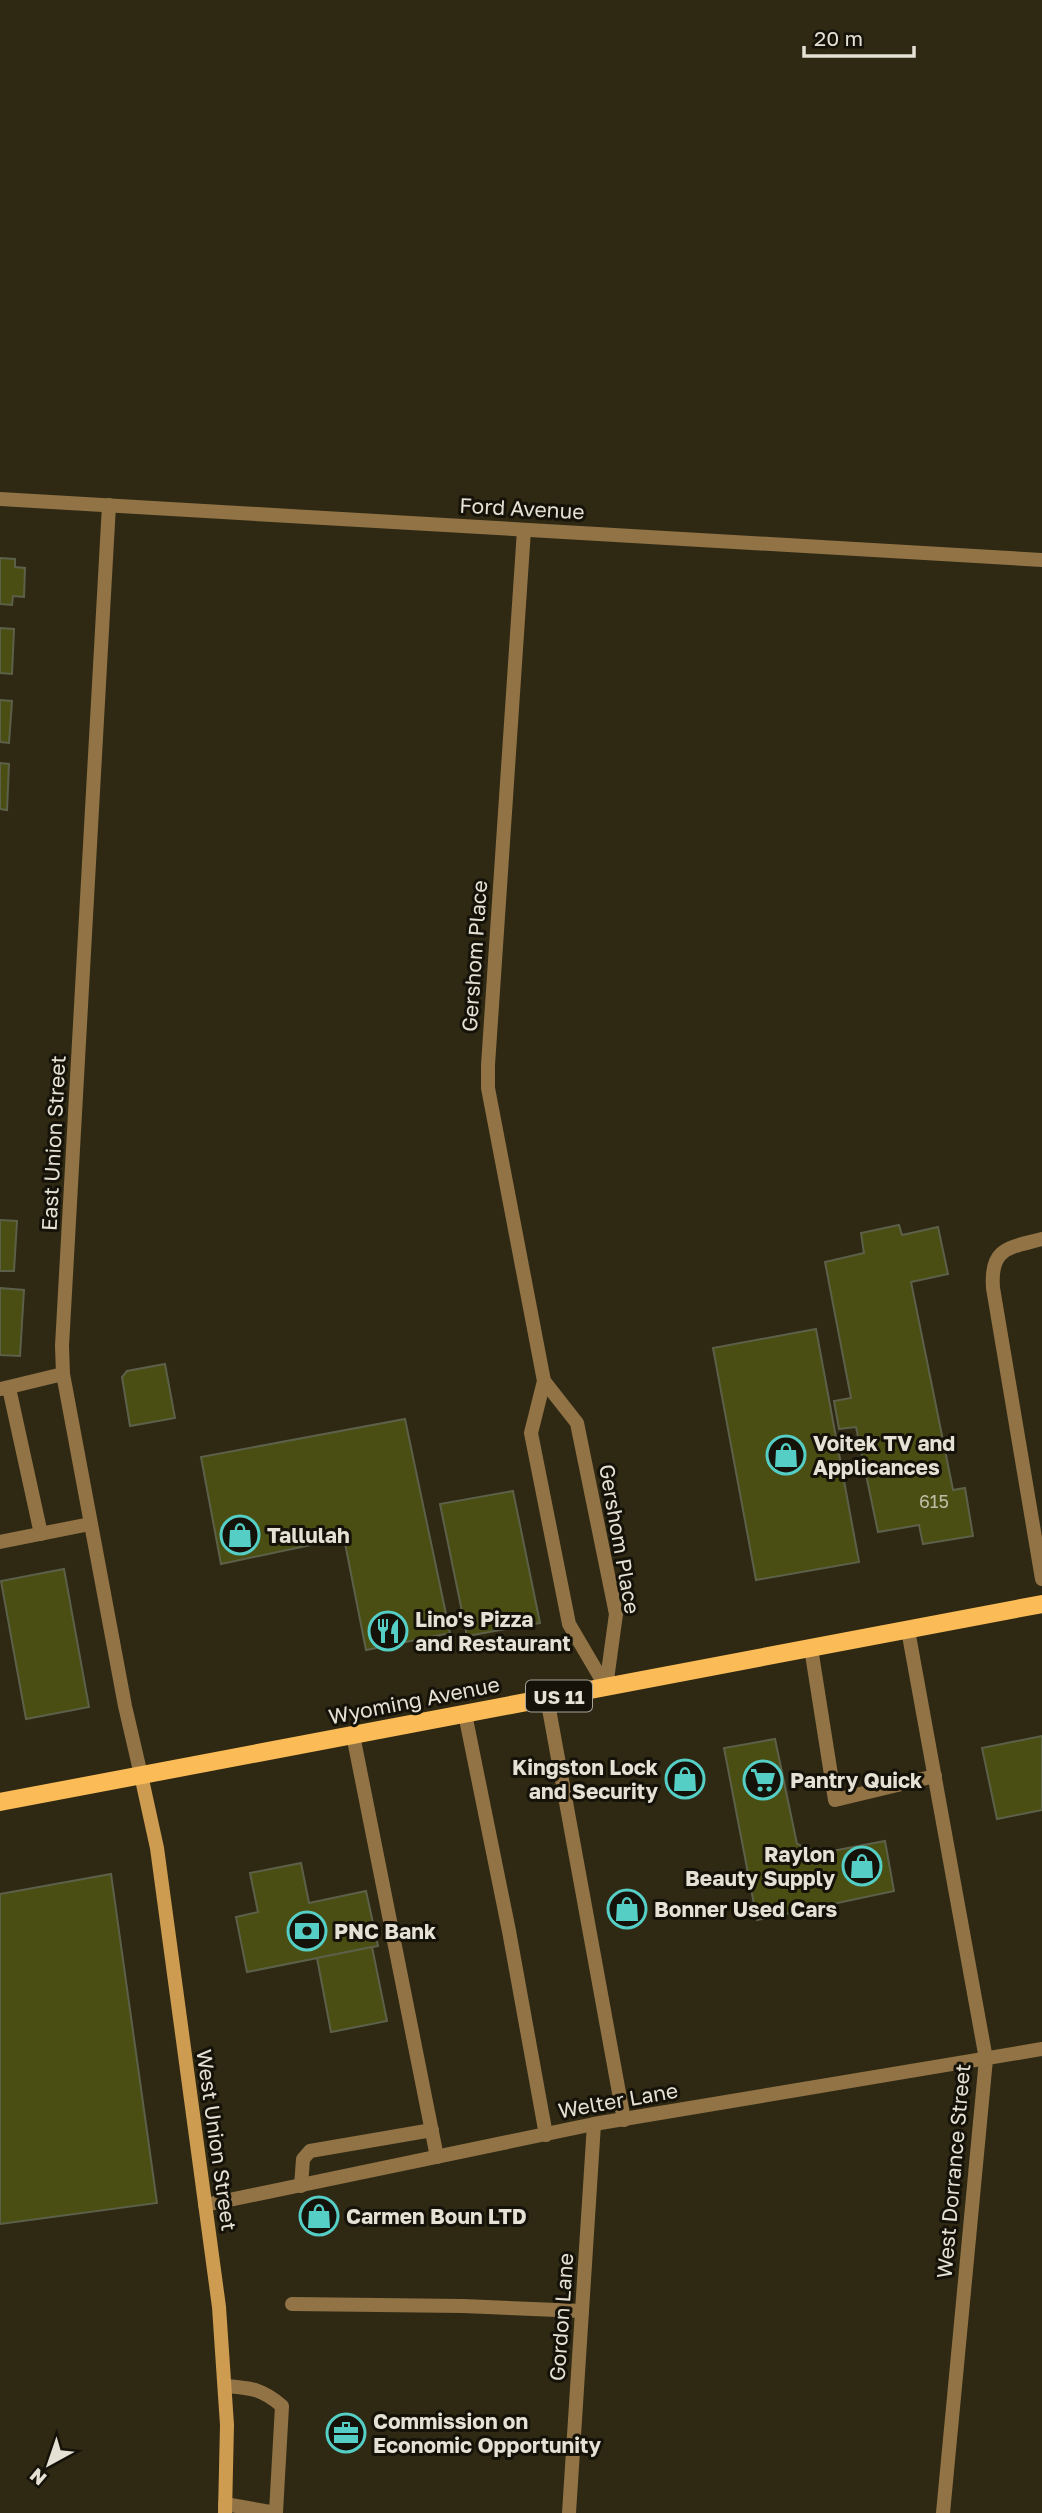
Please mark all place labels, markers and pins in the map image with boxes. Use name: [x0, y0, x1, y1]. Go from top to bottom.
place label: Voitek TV and Applicances: [813, 1430, 955, 1480]
shop icon: Voitek TV and Applicances: [765, 1434, 807, 1476]
shop icon: Tallulah: [219, 1514, 261, 1556]
place label: Tallulah: [267, 1522, 350, 1548]
place label: Lino's Pizza and Restaurant: [415, 1606, 571, 1656]
restaurant icon: Lino's Pizza and Restaurant: [367, 1610, 409, 1652]
place label: Kingston Lock and Security: [512, 1754, 658, 1804]
shop icon: Kingston Lock and Security: [664, 1758, 706, 1800]
supermarket icon: Pantry Quick: [742, 1759, 784, 1801]
place label: Pantry Quick: [790, 1767, 922, 1793]
place label: Raylon Beauty Supply: [685, 1841, 835, 1891]
shop icon: Raylon Beauty Supply: [841, 1845, 883, 1887]
shop icon: Bonner Used Cars: [606, 1888, 648, 1930]
place label: Bonner Used Cars: [654, 1896, 838, 1922]
bank icon: PNC Bank: [286, 1910, 328, 1952]
place label: PNC Bank: [334, 1918, 436, 1944]
shop icon: Carmen Boun LTD: [298, 2195, 340, 2237]
place label: Carmen Boun LTD: [346, 2203, 527, 2229]
place label: Commission on Economic Opportunity: [373, 2408, 602, 2458]
office icon: Commission on Economic Opportunity: [325, 2412, 367, 2454]

